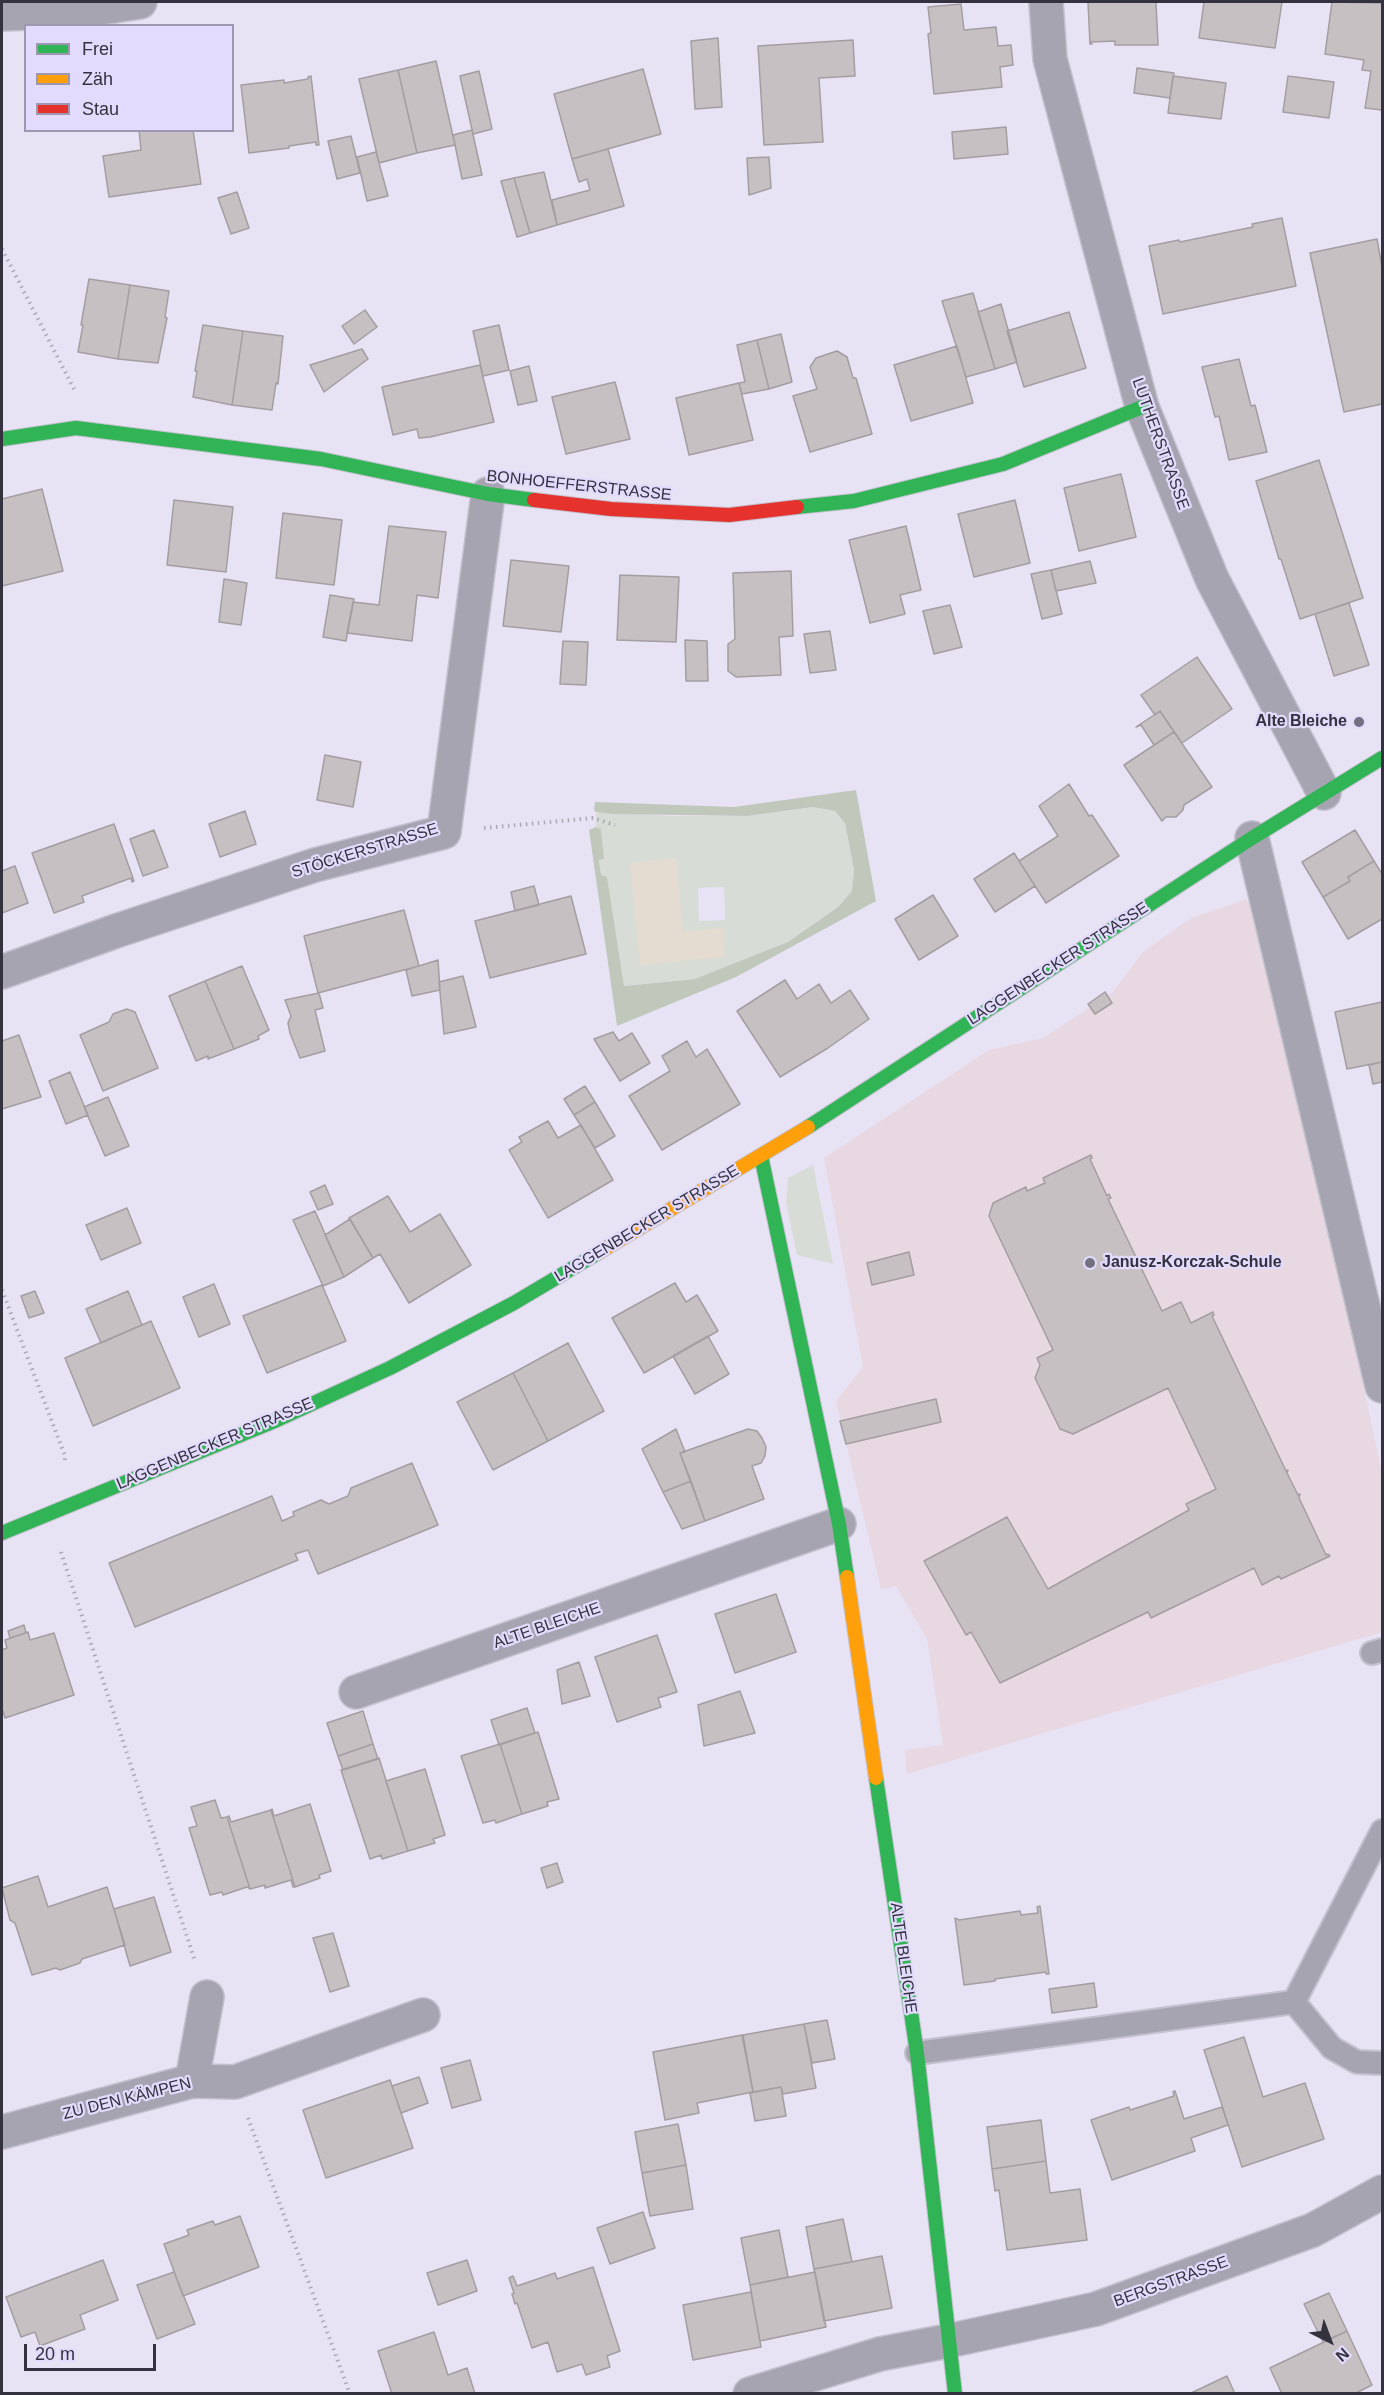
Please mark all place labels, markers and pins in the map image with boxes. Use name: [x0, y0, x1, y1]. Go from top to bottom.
place label: Alte Bleiche: [1255, 712, 1347, 732]
marker: Alte Bleiche: [1352, 715, 1366, 729]
place label: Janusz-Korczak-Schule: [1102, 1253, 1282, 1273]
marker: Janusz-Korczak-Schule: [1083, 1256, 1097, 1270]

